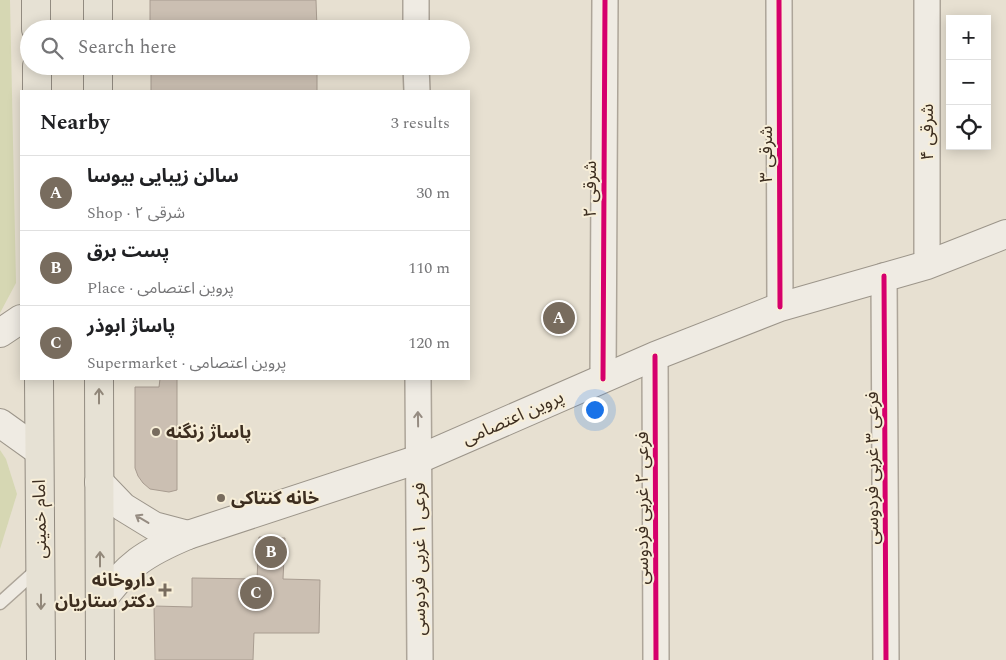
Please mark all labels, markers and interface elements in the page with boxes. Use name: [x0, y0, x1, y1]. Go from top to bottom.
map controls: [946, 15, 991, 150]
button: +: [946, 15, 991, 60]
search box: [20, 20, 470, 75]
text: Search here: [78, 33, 177, 62]
icon: search: [38, 34, 66, 62]
button: −: [946, 60, 991, 105]
street label: ۴ شرقی: [914, 104, 941, 160]
button: locate: [946, 105, 991, 150]
text: Nearby: [40, 107, 110, 139]
text: 3 results: [391, 111, 450, 135]
street label: ۳ شرقی: [753, 126, 780, 182]
street label: ۲ شرقی: [577, 161, 604, 217]
text: سالن زیبایی بیوسا: [87, 162, 239, 191]
text: A: [50, 181, 62, 205]
text: 30 m: [416, 181, 450, 205]
text: Shop · ۲ شرقی: [87, 201, 185, 225]
text: پست برق: [87, 237, 169, 266]
text: B: [50, 256, 62, 280]
text: 110 m: [408, 256, 450, 280]
text: Place · پروین اعتصامی: [87, 276, 234, 300]
pin: A: [543, 299, 575, 337]
text: پاساژ ابوذر: [87, 312, 175, 341]
text: C: [50, 331, 62, 355]
text: 120 m: [408, 331, 450, 355]
text: Supermarket · پروین اعتصامی: [87, 351, 286, 375]
street label: پروین اعتصامی: [458, 384, 568, 452]
one-way arrow: [94, 389, 104, 405]
street label: فرعی ۳ غربی فردوسی: [859, 391, 886, 545]
your location: [582, 397, 608, 423]
one-way arrow: [413, 411, 423, 428]
place label: پاساژ زنگنه: [166, 419, 251, 446]
marker: پاساژ زنگنه: [150, 426, 162, 438]
street label: فرعی ۲ غربی فردوسی: [629, 431, 656, 585]
street label: امام خمینی: [26, 479, 54, 559]
street label: فرعی ۱ غربی فردوسی: [406, 482, 433, 636]
place label: خانه کنتاکی: [231, 485, 319, 512]
marker: خانه کنتاکی: [215, 492, 227, 504]
one-way arrow: [136, 513, 150, 523]
pin: B: [255, 533, 287, 571]
one-way arrow: [95, 551, 105, 568]
place label: داروخانه دکتر ستاریان: [55, 567, 155, 615]
pin: C: [240, 574, 272, 612]
marker: داروخانه دکتر ستاریان: [159, 584, 171, 596]
one-way arrow: [36, 594, 46, 610]

